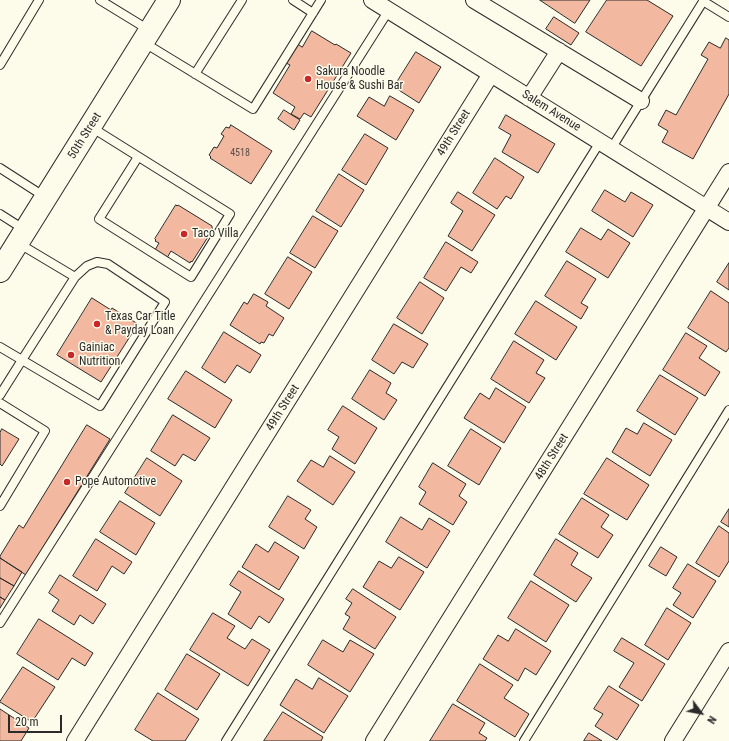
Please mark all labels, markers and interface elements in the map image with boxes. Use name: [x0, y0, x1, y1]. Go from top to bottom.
place label: Sakura Noodle House & Sushi Bar: [316, 65, 403, 93]
marker: Sakura Noodle House & Sushi Bar: [303, 74, 313, 84]
street label: Salem Avenue: [519, 87, 583, 135]
street label: 49th Street: [434, 107, 474, 159]
street label: 50th Street: [65, 110, 105, 162]
house number: 4518: [230, 147, 250, 159]
place label: Taco Villa: [192, 227, 238, 241]
marker: Taco Villa: [179, 229, 189, 239]
place label: Texas Car Title & Payday Loan: [105, 310, 175, 338]
marker: Texas Car Title & Payday Loan: [92, 319, 102, 329]
place label: Gainiac Nutrition: [79, 341, 120, 369]
marker: Gainiac Nutrition: [66, 350, 76, 360]
street label: 49th Street: [263, 382, 303, 434]
street label: 48th Street: [532, 431, 572, 483]
place label: Pope Automotive: [75, 475, 156, 489]
marker: Pope Automotive: [62, 477, 72, 487]
north arrow: [681, 693, 721, 733]
scale bar: [10, 707, 64, 733]
text: N: [704, 713, 719, 726]
text: 20 m: [15, 715, 39, 729]

